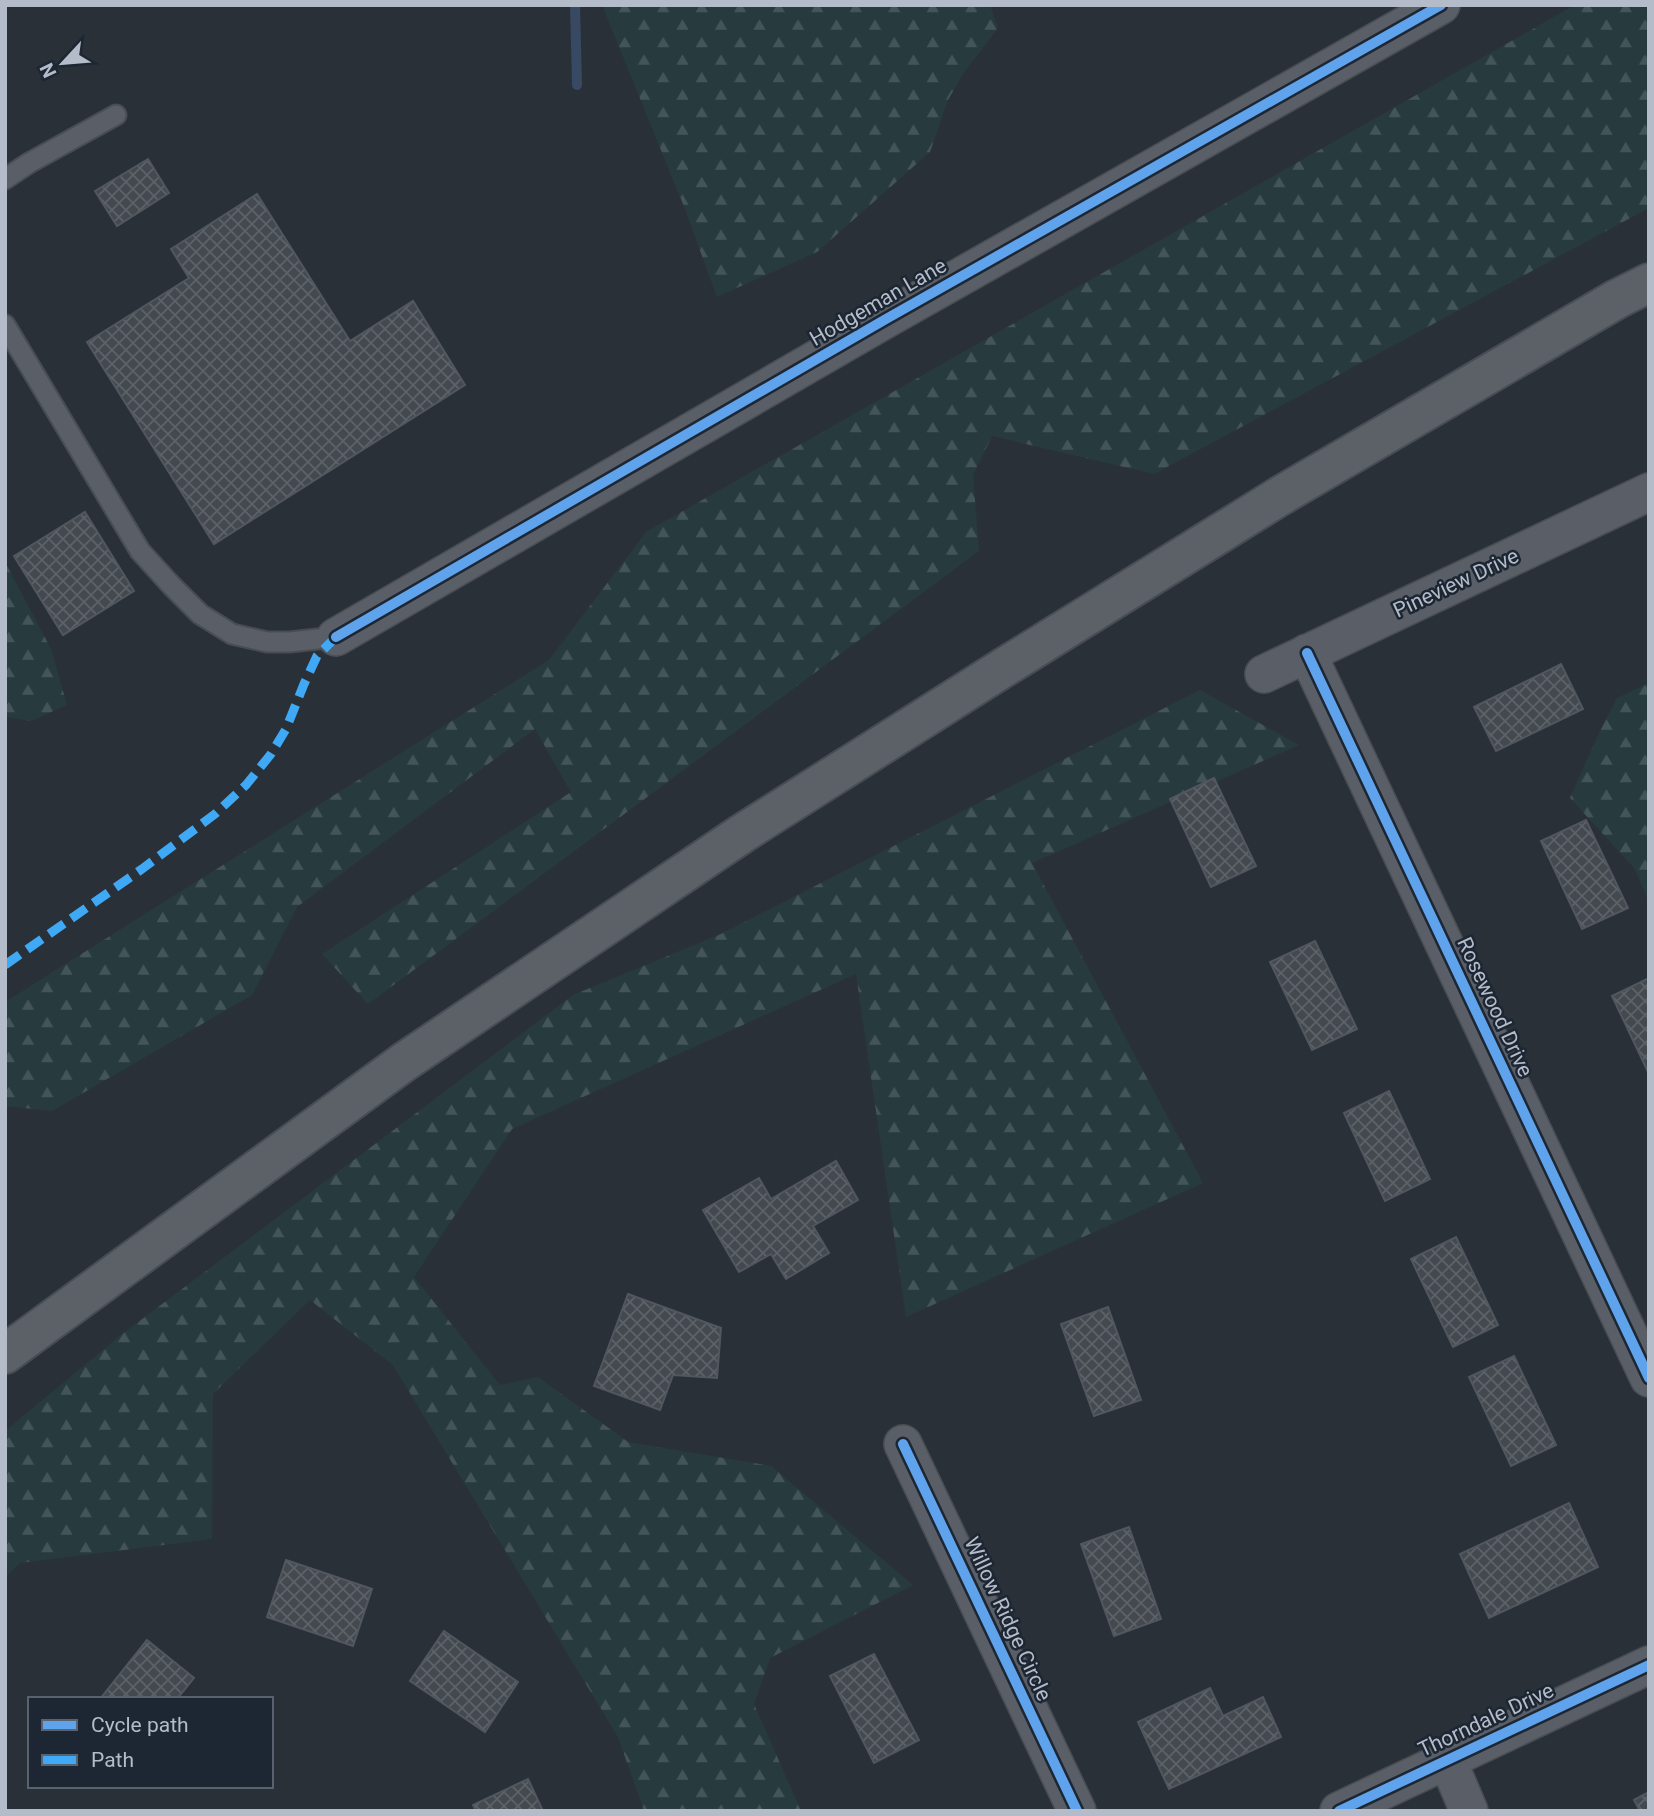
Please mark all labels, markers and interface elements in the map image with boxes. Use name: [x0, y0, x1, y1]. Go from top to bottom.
north arrow: [28, 28, 98, 98]
text: N: [35, 59, 61, 81]
street label: Hodgeman Lane: [805, 253, 951, 351]
street label: Pineview Drive: [1390, 543, 1522, 623]
street label: Rosewood Drive: [1452, 934, 1538, 1080]
street label: Willow Ridge Circle: [960, 1533, 1056, 1705]
street label: Thorndale Drive: [1414, 1678, 1558, 1762]
legend: [28, 1697, 273, 1788]
text: Cycle path: [91, 1713, 189, 1737]
text: Path: [91, 1748, 134, 1772]

